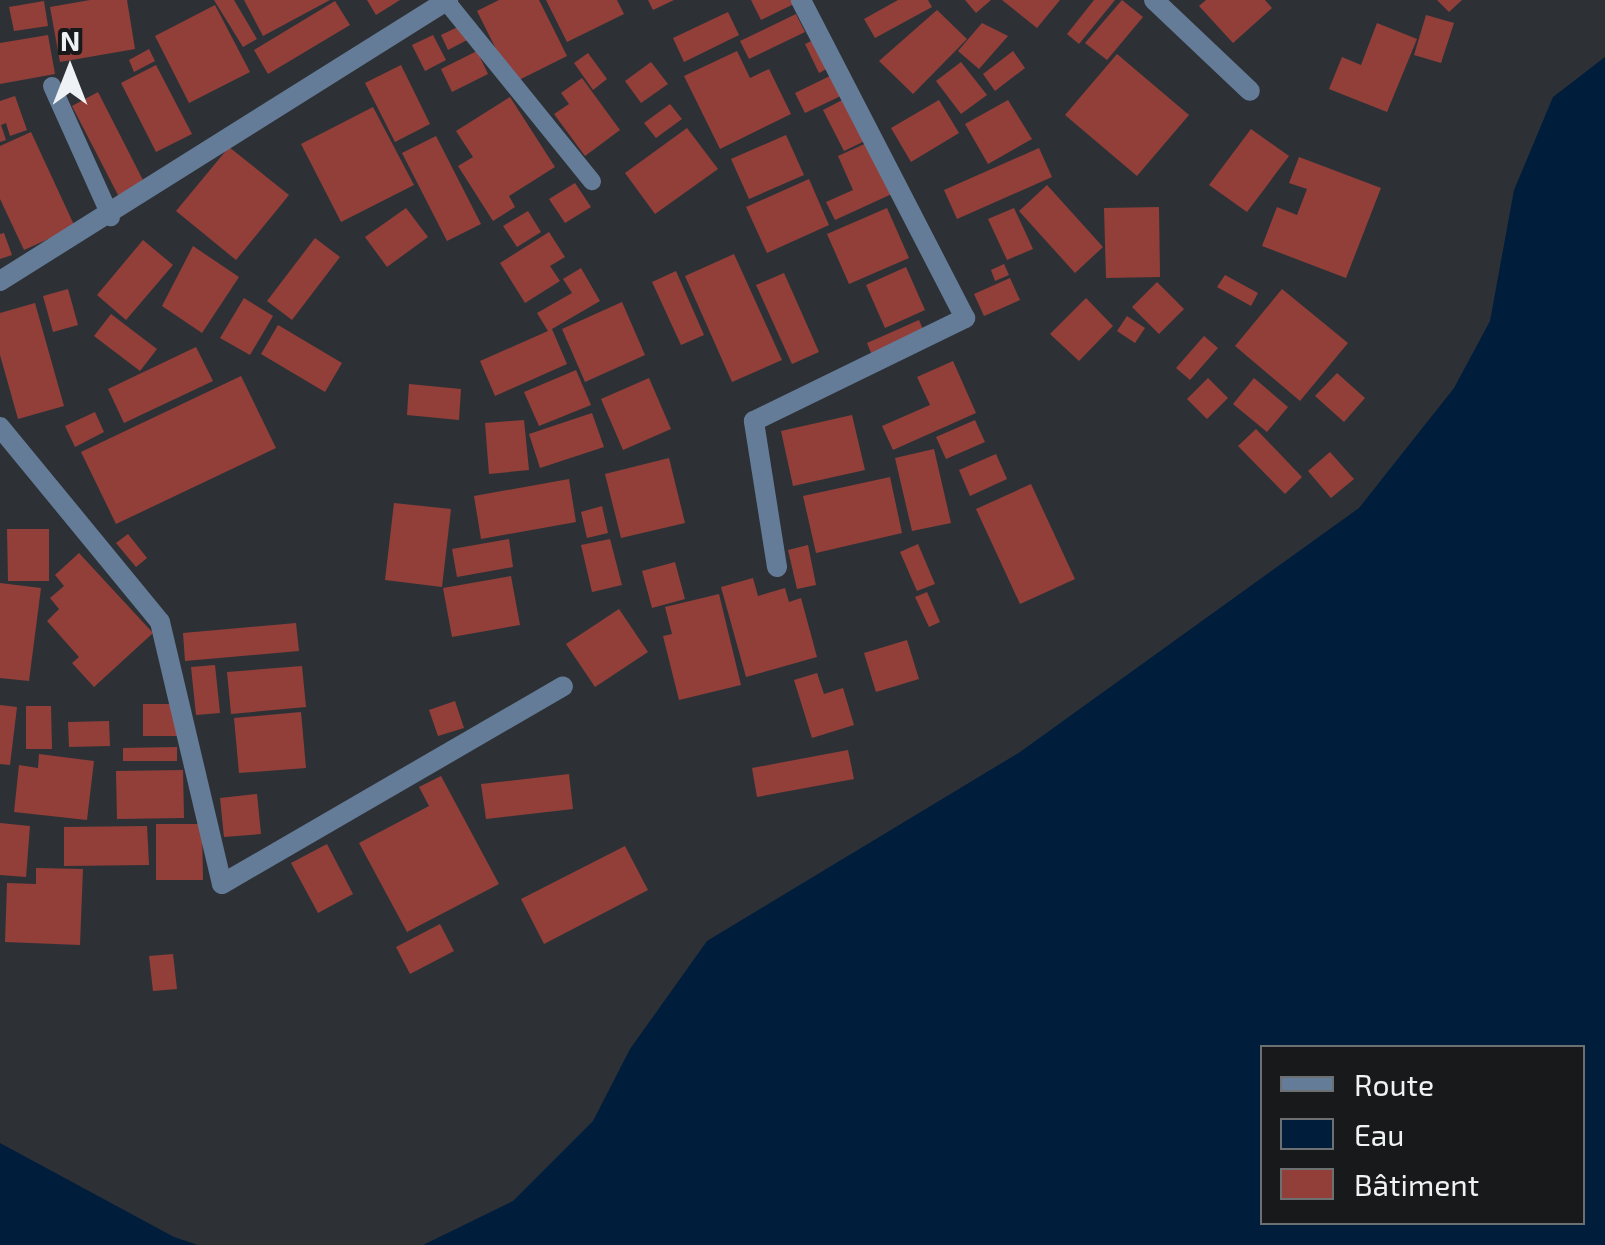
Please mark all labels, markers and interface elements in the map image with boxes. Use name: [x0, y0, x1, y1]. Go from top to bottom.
north arrow: [20, 20, 120, 120]
text: N: [60, 23, 80, 57]
legend: [1260, 1045, 1585, 1225]
text: Route: [1354, 1066, 1434, 1102]
text: Eau: [1354, 1116, 1404, 1152]
text: Bâtiment: [1354, 1166, 1479, 1202]

